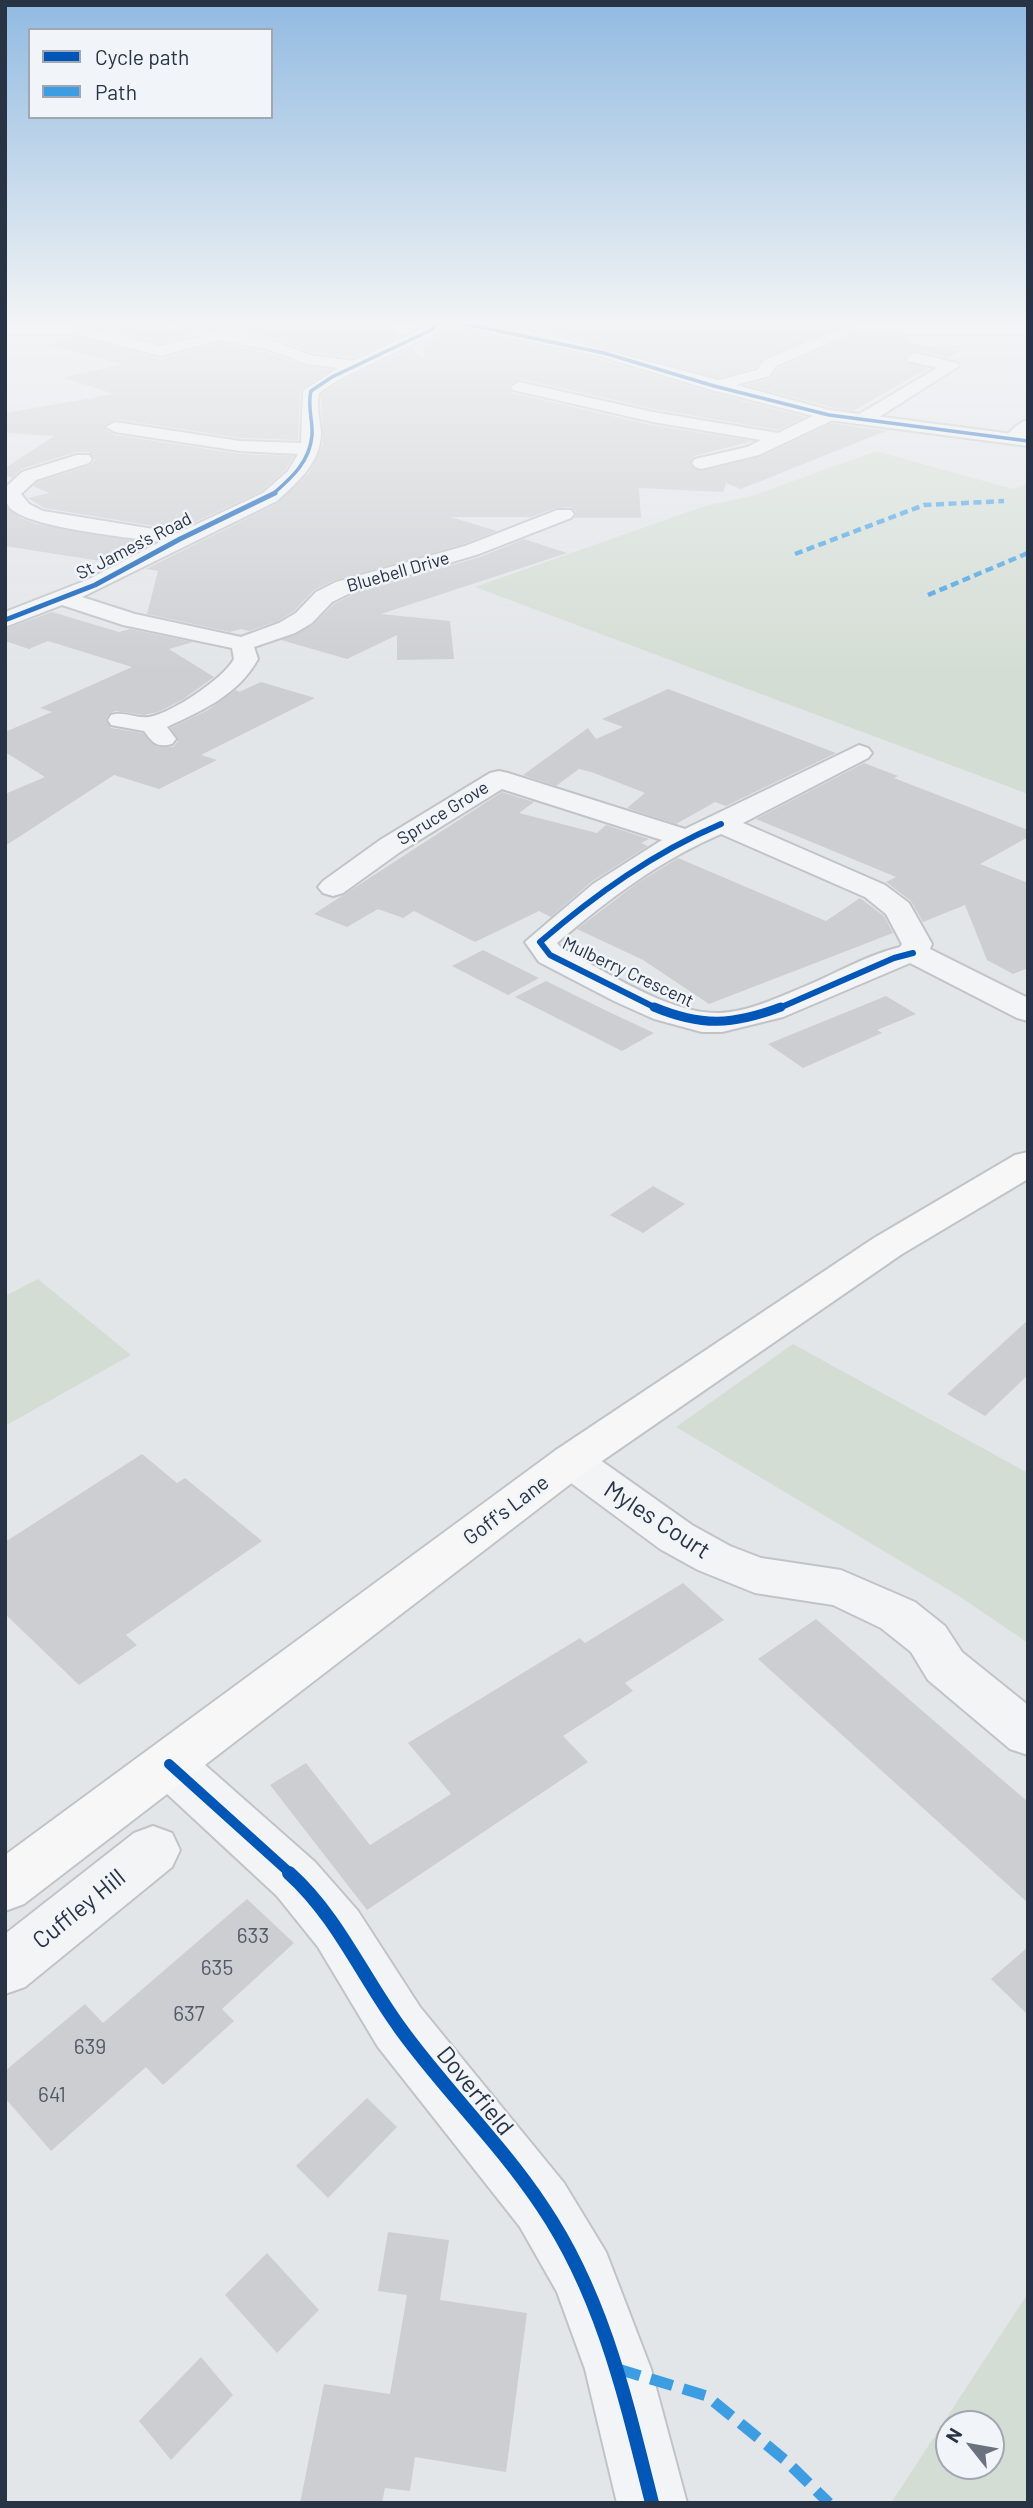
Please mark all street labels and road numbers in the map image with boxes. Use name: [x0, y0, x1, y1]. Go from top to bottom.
street label: St James's Road: [73, 508, 195, 584]
street label: Bluebell Drive: [344, 547, 452, 597]
street label: Spruce Grove: [393, 776, 493, 850]
street label: Mulberry Crescent: [559, 932, 697, 1012]
street label: Goff's Lane: [458, 1470, 554, 1550]
street label: Myles Court: [598, 1475, 716, 1565]
street label: Cuffley Hill: [27, 1863, 131, 1955]
street label: Doverfield: [430, 2041, 520, 2141]

